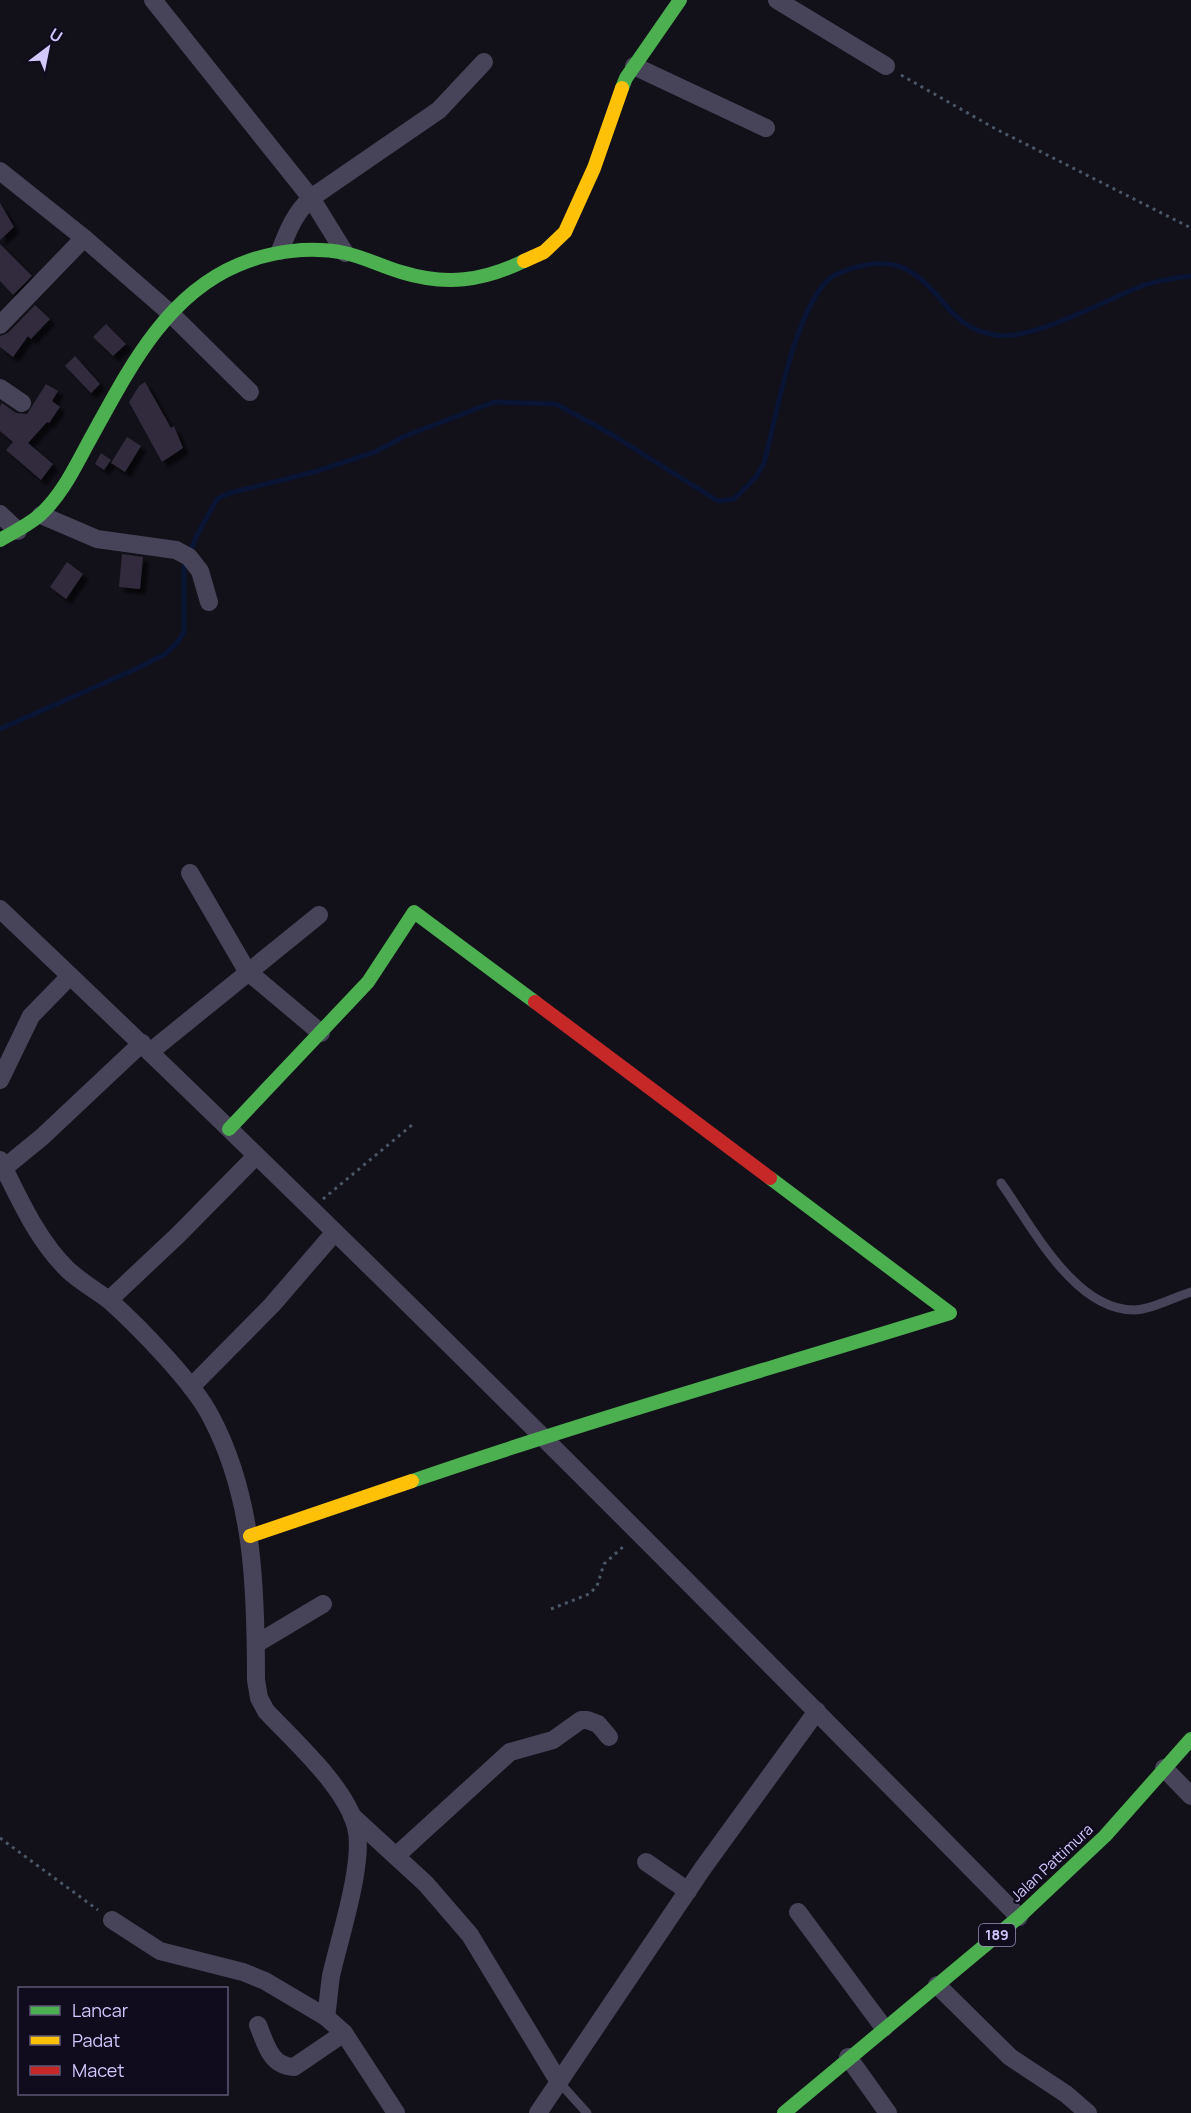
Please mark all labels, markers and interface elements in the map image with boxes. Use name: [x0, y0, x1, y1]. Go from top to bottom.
north arrow: [18, 18, 78, 78]
text: U: [45, 23, 67, 48]
street label: Jalan Pattimura: [1006, 1819, 1098, 1906]
road number: 189: [979, 1924, 1015, 1946]
legend: [18, 1987, 228, 2095]
text: Lancar: [72, 1998, 129, 2022]
text: Padat: [72, 2028, 120, 2052]
text: Macet: [72, 2058, 125, 2082]

